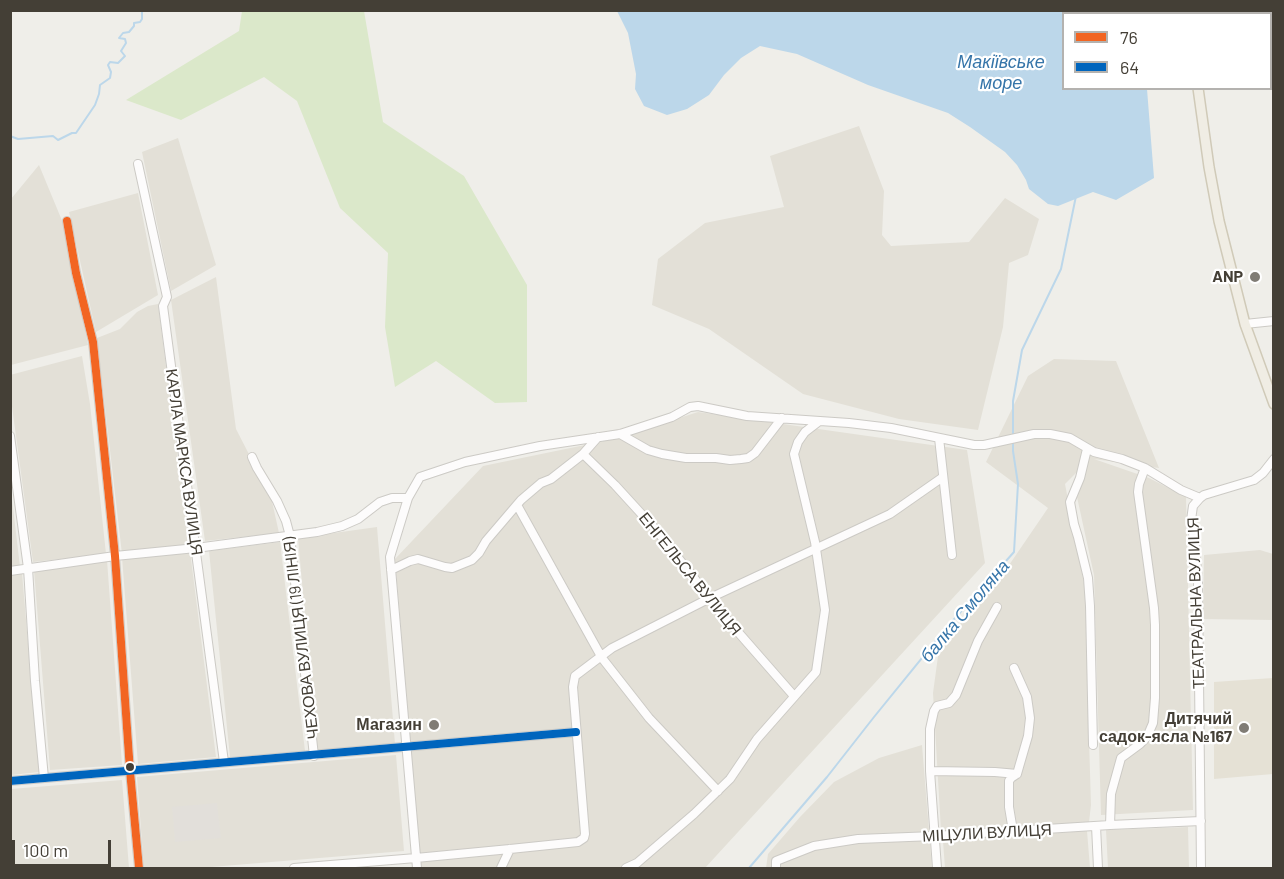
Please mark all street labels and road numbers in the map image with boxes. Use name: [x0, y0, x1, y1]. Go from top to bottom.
street label: КАРЛА МАРКСА ВУЛИЦЯ: [161, 367, 207, 557]
street label: ЕНГЕЛЬСА ВУЛИЦЯ: [635, 509, 745, 639]
street label: ТЕАТРАЛЬНА ВУЛИЦЯ: [1183, 517, 1209, 689]
street label: ЧЕХОВА ВУЛИЦЯ (19 ЛIНIЯ): [279, 536, 323, 740]
street label: МІЦУЛИ ВУЛИЦЯ: [922, 820, 1052, 846]

